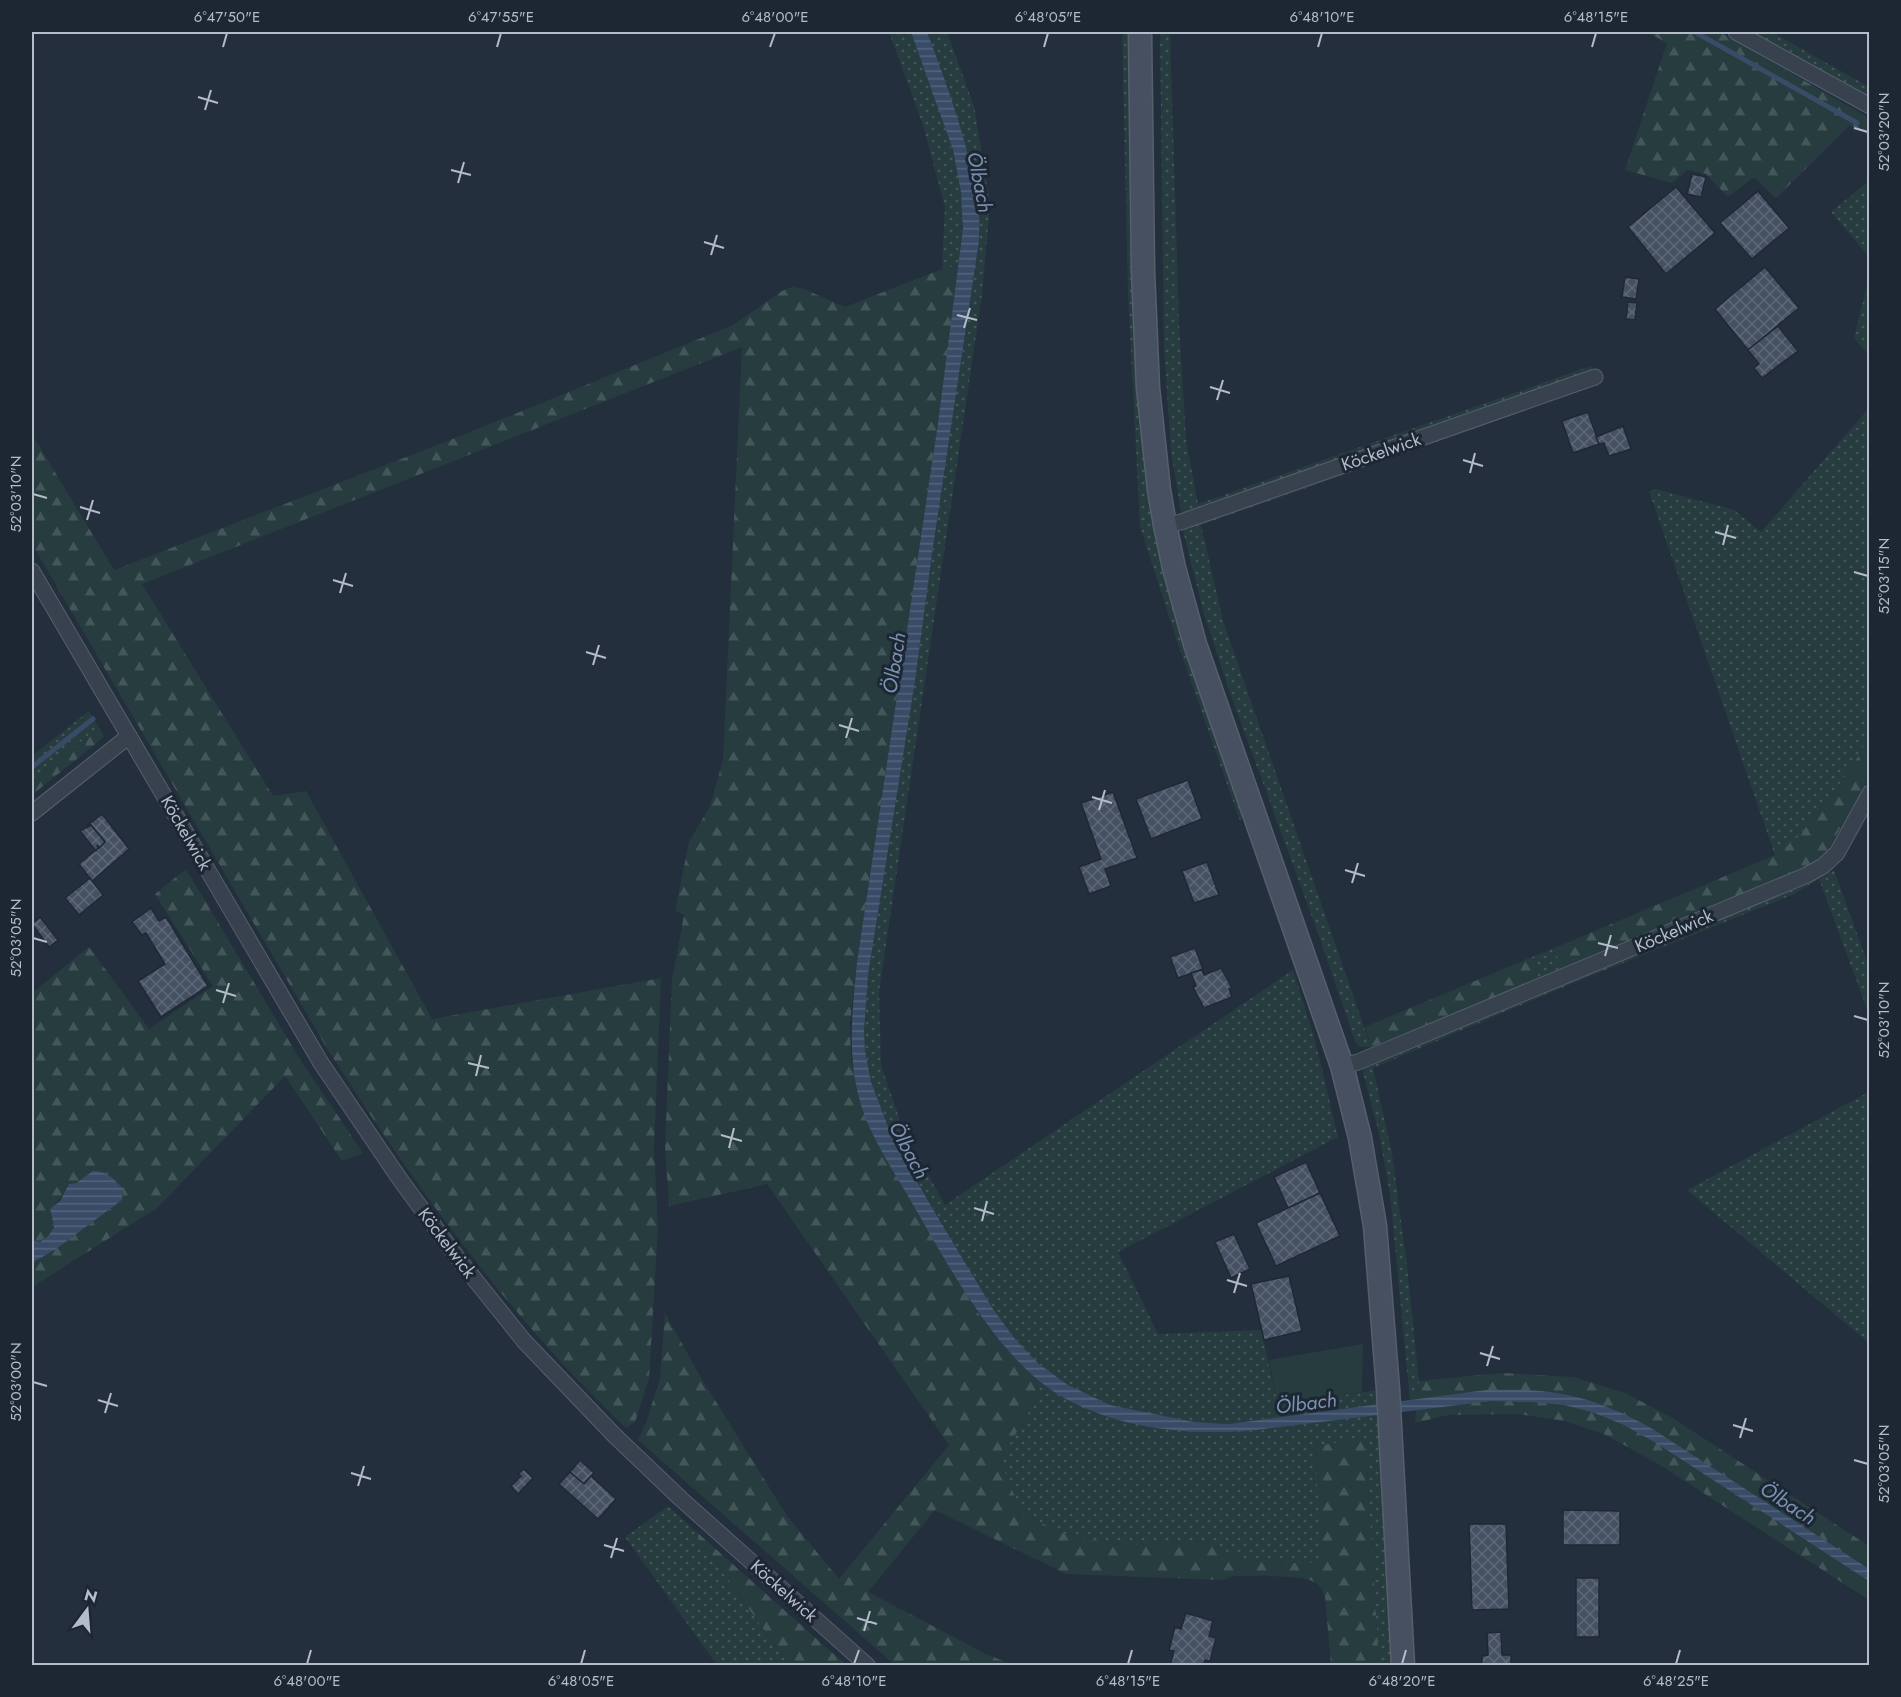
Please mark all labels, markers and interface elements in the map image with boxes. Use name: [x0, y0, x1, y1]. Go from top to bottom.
text: 6°47'50"E: [194, 6, 260, 28]
text: 6°47'55"E: [468, 6, 534, 28]
text: 6°48'00"E: [741, 6, 809, 28]
text: 6°48'05"E: [1015, 6, 1081, 28]
text: 6°48'10"E: [1290, 6, 1355, 28]
text: 6°48'15"E: [1564, 6, 1628, 28]
text: 52°03'20"N: [1873, 93, 1895, 171]
water label: Ölbach: [959, 149, 1000, 215]
street label: Köckelwick: [1338, 426, 1424, 478]
text: 52°03'10"N: [5, 456, 27, 532]
text: 52°03'15"N: [1873, 538, 1895, 614]
water label: Ölbach: [875, 630, 914, 696]
street label: Köckelwick: [154, 791, 218, 875]
text: 52°03'05"N: [5, 899, 27, 977]
street label: Köckelwick: [1631, 903, 1717, 959]
text: 52°03'10"N: [1873, 982, 1895, 1058]
water label: Ölbach: [881, 1116, 936, 1184]
street label: Köckelwick: [412, 1202, 482, 1284]
text: 52°03'00"N: [5, 1342, 27, 1422]
water label: Ölbach: [1274, 1385, 1338, 1422]
text: 52°03'05"N: [1873, 1425, 1895, 1503]
water label: Ölbach: [1754, 1475, 1821, 1532]
street label: Köckelwick: [745, 1554, 823, 1628]
north arrow: [57, 1580, 117, 1640]
text: N: [82, 1583, 100, 1609]
text: 6°48'00"E: [273, 1670, 341, 1692]
text: 6°48'05"E: [548, 1670, 614, 1692]
text: 6°48'10"E: [822, 1670, 887, 1692]
text: 6°48'15"E: [1096, 1670, 1160, 1692]
text: 6°48'20"E: [1369, 1670, 1435, 1692]
text: 6°48'25"E: [1643, 1670, 1709, 1692]

